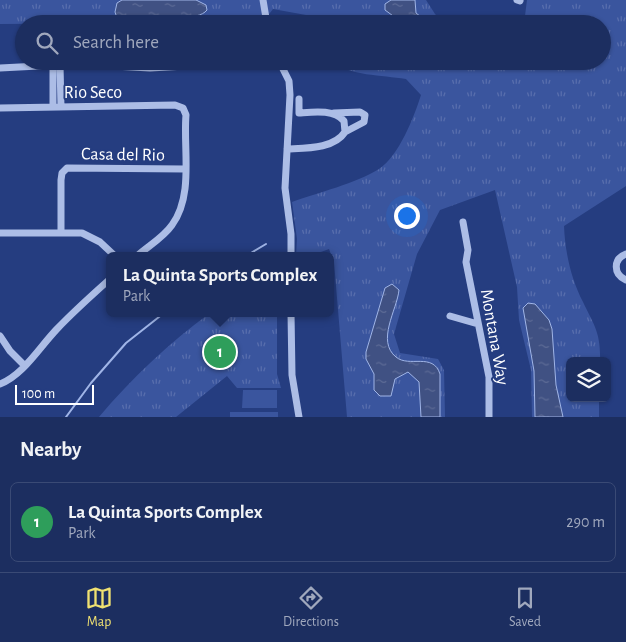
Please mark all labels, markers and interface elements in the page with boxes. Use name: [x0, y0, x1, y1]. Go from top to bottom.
search box: [15, 15, 611, 70]
icon: search: [33, 29, 61, 57]
text: Search here: [73, 33, 159, 52]
street label: Rio Seco: [64, 84, 122, 102]
street label: Casa del Rio: [81, 145, 165, 165]
your location: [394, 203, 420, 229]
popup: [106, 252, 334, 317]
text: La Quinta Sports Complex: [123, 266, 317, 285]
text: Park: [123, 288, 150, 304]
street label: Montana Way: [477, 288, 511, 387]
pin: 1: [204, 333, 236, 371]
map controls: [566, 357, 611, 402]
button: layers: [566, 357, 611, 402]
scale bar: [15, 382, 94, 405]
text: 100 m: [22, 387, 55, 401]
text: Nearby: [20, 439, 81, 460]
text: La Quinta Sports Complex: [68, 503, 262, 522]
text: 1: [34, 514, 40, 530]
text: 290 m: [566, 514, 605, 530]
text: Park: [68, 525, 96, 541]
tab: Map: [85, 584, 113, 631]
tab: Directions: [283, 584, 339, 631]
tab: Saved: [509, 584, 541, 631]

